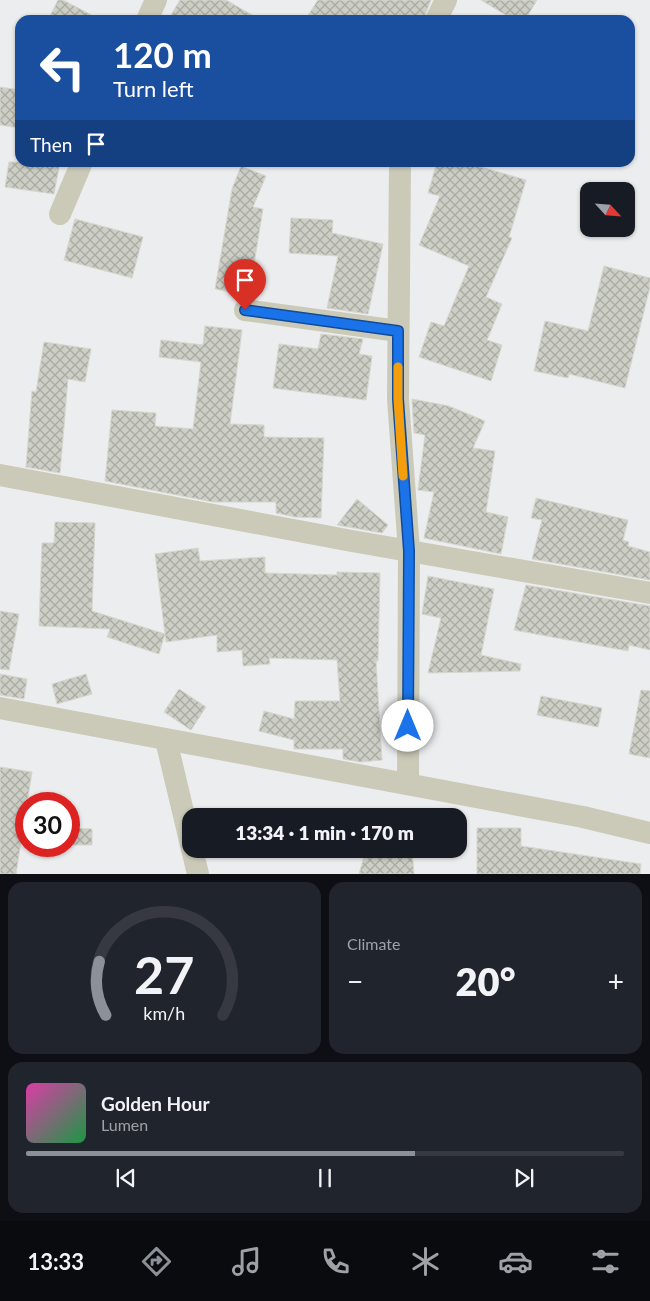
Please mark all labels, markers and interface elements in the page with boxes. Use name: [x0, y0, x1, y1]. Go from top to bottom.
text: 120 m: [113, 33, 212, 75]
icon: left: [30, 35, 95, 100]
text: Turn left: [113, 75, 194, 102]
icon: arrive: [82, 130, 110, 158]
text: Then: [30, 133, 72, 156]
north arrow: [580, 182, 635, 238]
map controls: [580, 182, 635, 237]
pin: [224, 259, 266, 310]
icon: arrive: [231, 266, 259, 294]
position arrow: [381, 699, 433, 751]
speed limit sign: 30: [15, 792, 80, 857]
text: 13:34 · 1 min · 170 m: [235, 821, 414, 844]
text: Climate: [347, 934, 400, 953]
text: 27: [134, 943, 195, 1005]
text: 20°: [456, 958, 515, 1004]
text: −: [347, 964, 363, 998]
text: +: [608, 964, 624, 998]
text: km/h: [144, 1002, 185, 1024]
text: Golden Hour: [101, 1092, 210, 1115]
text: Lumen: [101, 1115, 148, 1134]
icon: previous: [112, 1164, 140, 1192]
icon: pause: [311, 1164, 339, 1192]
icon: next: [510, 1164, 538, 1192]
icon: directions: [139, 1244, 174, 1279]
icon: music: [229, 1244, 264, 1279]
icon: phone: [318, 1244, 353, 1279]
icon: climate: [408, 1244, 443, 1279]
icon: car: [498, 1244, 533, 1279]
icon: filters: [588, 1244, 623, 1279]
text: 13:33: [27, 1248, 84, 1275]

